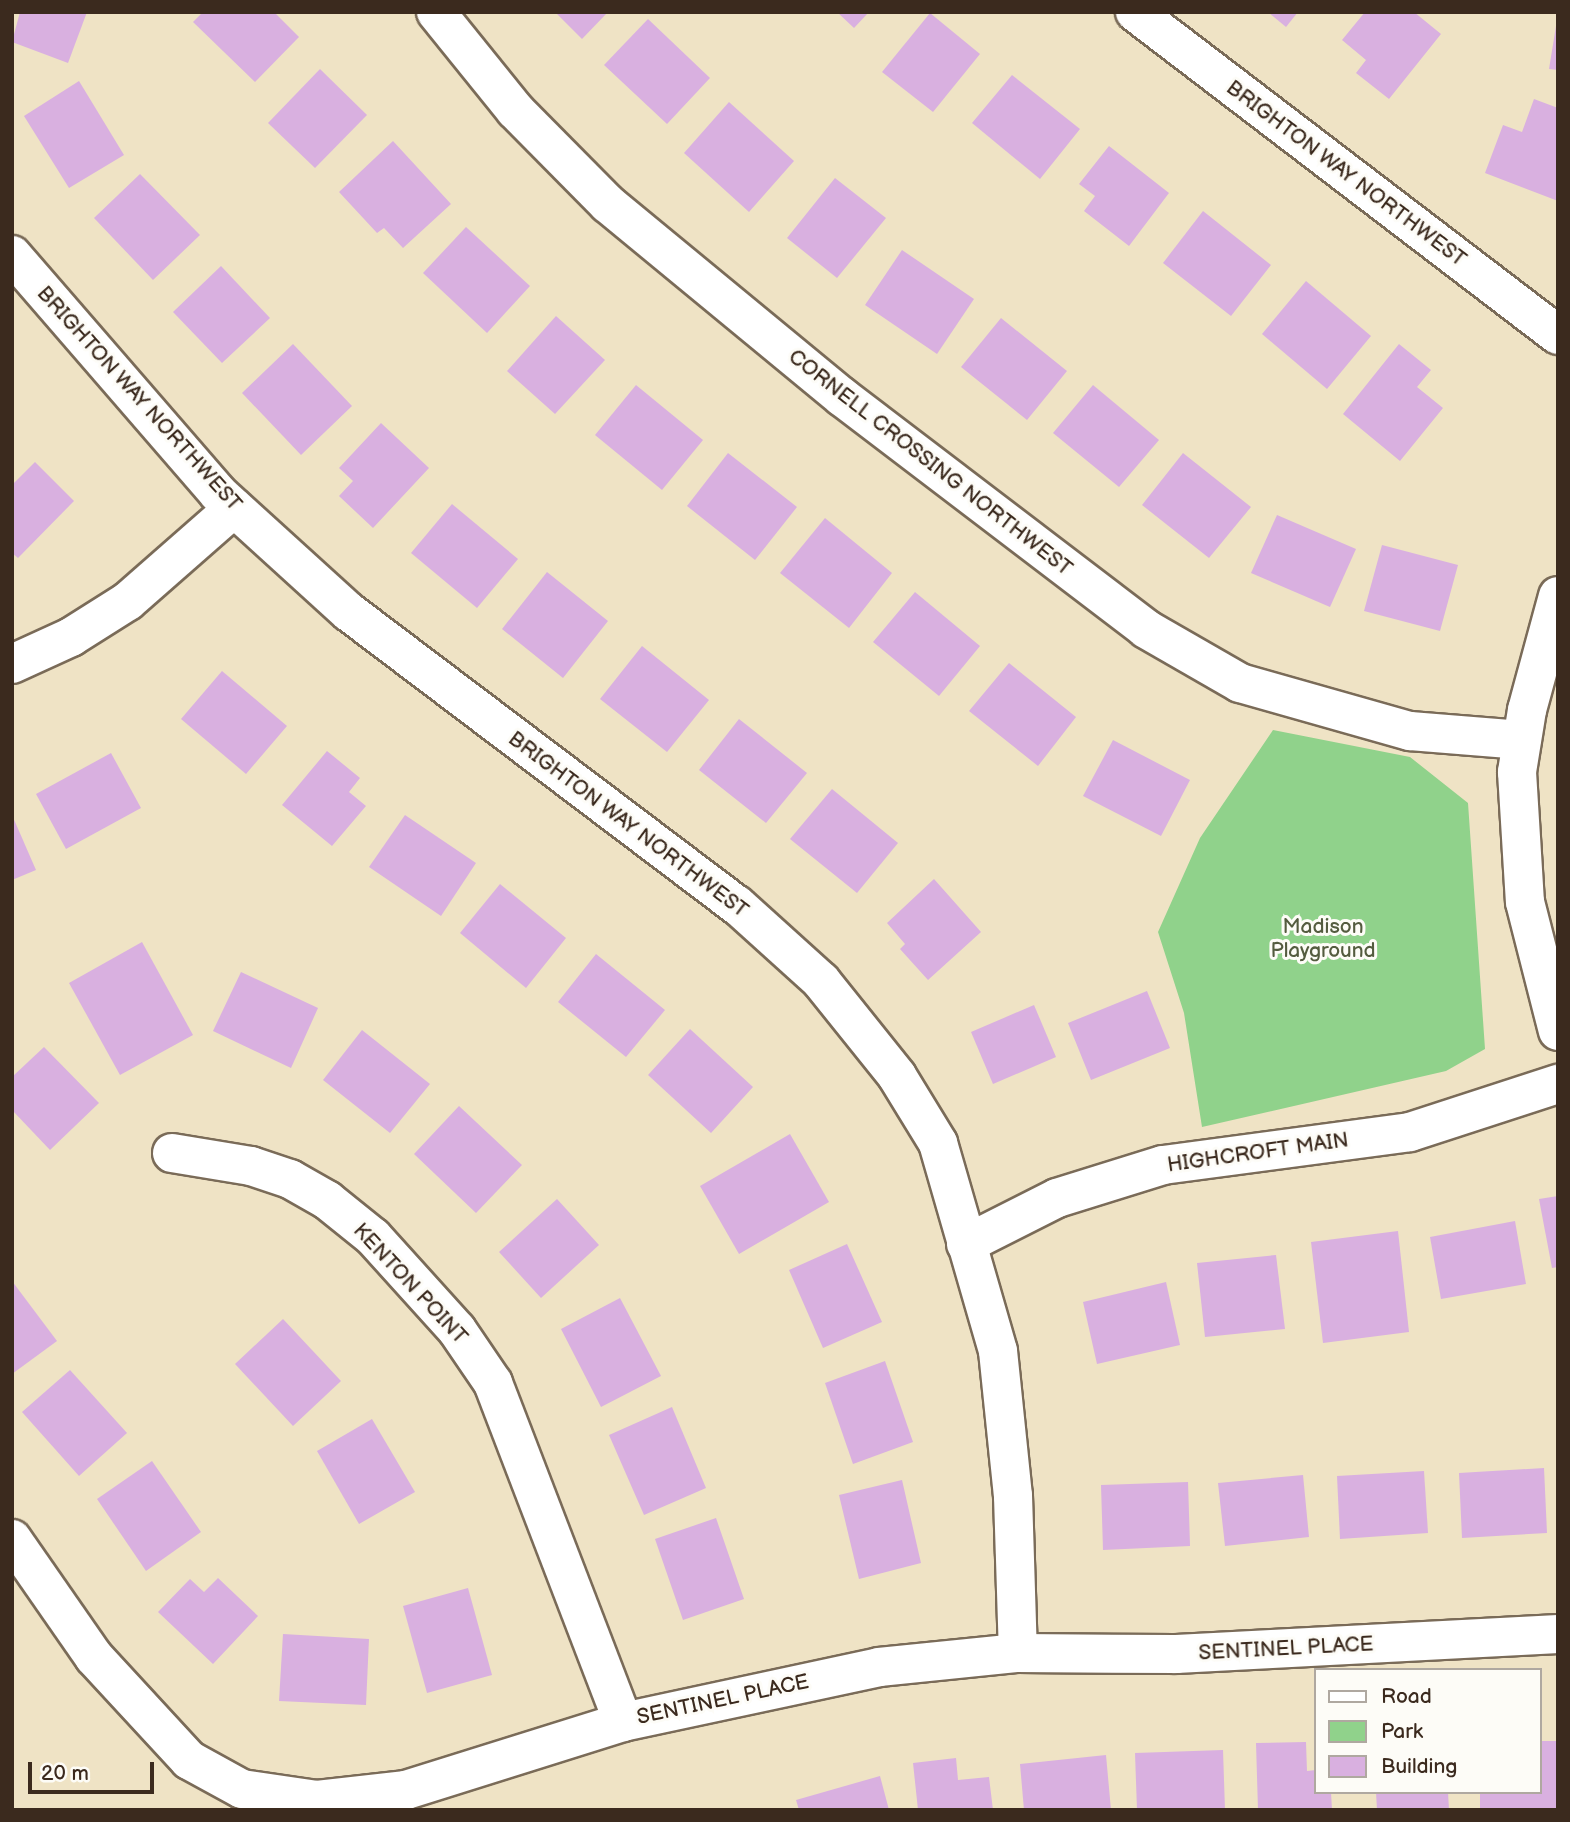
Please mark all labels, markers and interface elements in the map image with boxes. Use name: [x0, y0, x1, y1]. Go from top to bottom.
street label: BRIGHTON WAY NORTHWEST: [1221, 75, 1471, 273]
street label: BRIGHTON WAY NORTHWEST: [31, 281, 247, 517]
street label: CORNELL CROSSING NORTHWEST: [783, 344, 1077, 582]
street label: BRIGHTON WAY NORTHWEST: [503, 726, 753, 924]
park label: Madison Playground: [1270, 914, 1376, 964]
street label: HIGHCROFT MAIN: [1166, 1128, 1350, 1178]
street label: KENTON POINT: [348, 1218, 472, 1350]
street label: SENTINEL PLACE: [1198, 1632, 1374, 1666]
legend: [1314, 1668, 1542, 1794]
street label: SENTINEL PLACE: [635, 1669, 811, 1731]
text: Road: [1381, 1684, 1432, 1709]
text: Park: [1381, 1719, 1423, 1744]
scale bar: [32, 1748, 158, 1792]
text: Building: [1381, 1754, 1457, 1779]
text: 20 m: [41, 1761, 89, 1786]

